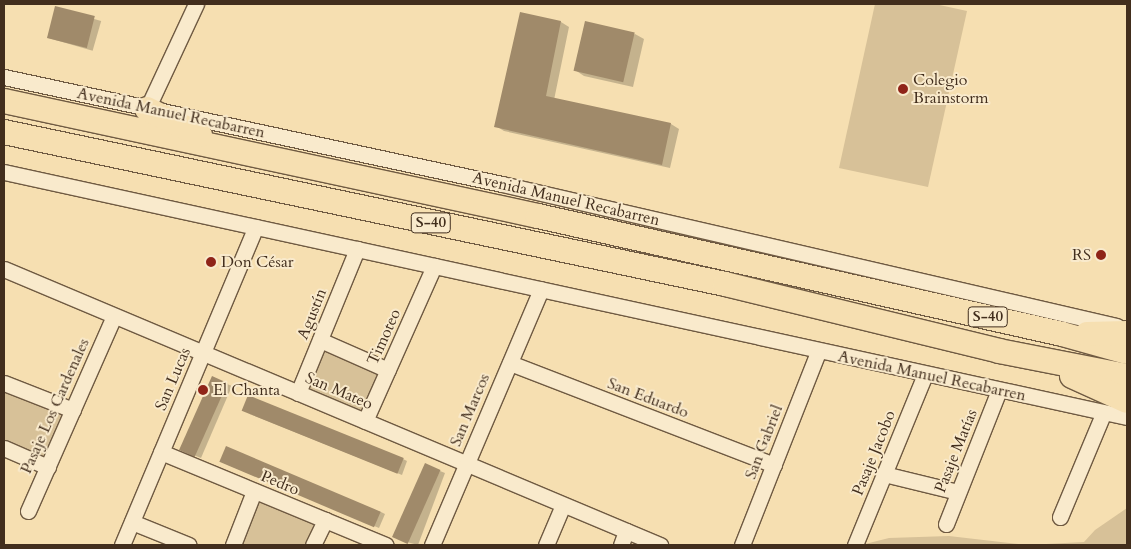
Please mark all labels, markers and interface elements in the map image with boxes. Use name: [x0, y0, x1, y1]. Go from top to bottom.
place label: Colegio Brainstorm: [913, 70, 989, 108]
marker: Colegio Brainstorm: [897, 83, 909, 95]
street label: Avenida Manuel Recabarren: [75, 84, 267, 142]
street label: Avenida Manuel Recabarren: [470, 168, 662, 230]
road number: S-40: [410, 210, 452, 236]
place label: RS: [1072, 245, 1091, 265]
marker: RS: [1095, 249, 1107, 261]
place label: Don César: [221, 252, 294, 272]
marker: Don César: [205, 256, 217, 268]
street label: Agustín: [293, 286, 331, 342]
road number: S-40: [967, 304, 1009, 330]
street label: Timoteo: [363, 306, 405, 368]
street label: Pasaje Los Cardenales: [17, 335, 93, 477]
street label: San Lucas: [151, 345, 195, 413]
street label: Avenida Manuel Recabarren: [836, 347, 1028, 405]
street label: San Mateo: [302, 368, 376, 414]
street label: San Marcos: [446, 371, 494, 449]
street label: San Eduardo: [605, 374, 691, 422]
place label: El Chanta: [213, 380, 280, 400]
marker: El Chanta: [197, 384, 209, 396]
street label: San Gabriel: [741, 402, 787, 482]
street label: Pasaje Matías: [931, 406, 981, 496]
street label: Pasaje Jacobo: [848, 408, 900, 498]
street label: Pedro: [258, 466, 302, 500]

